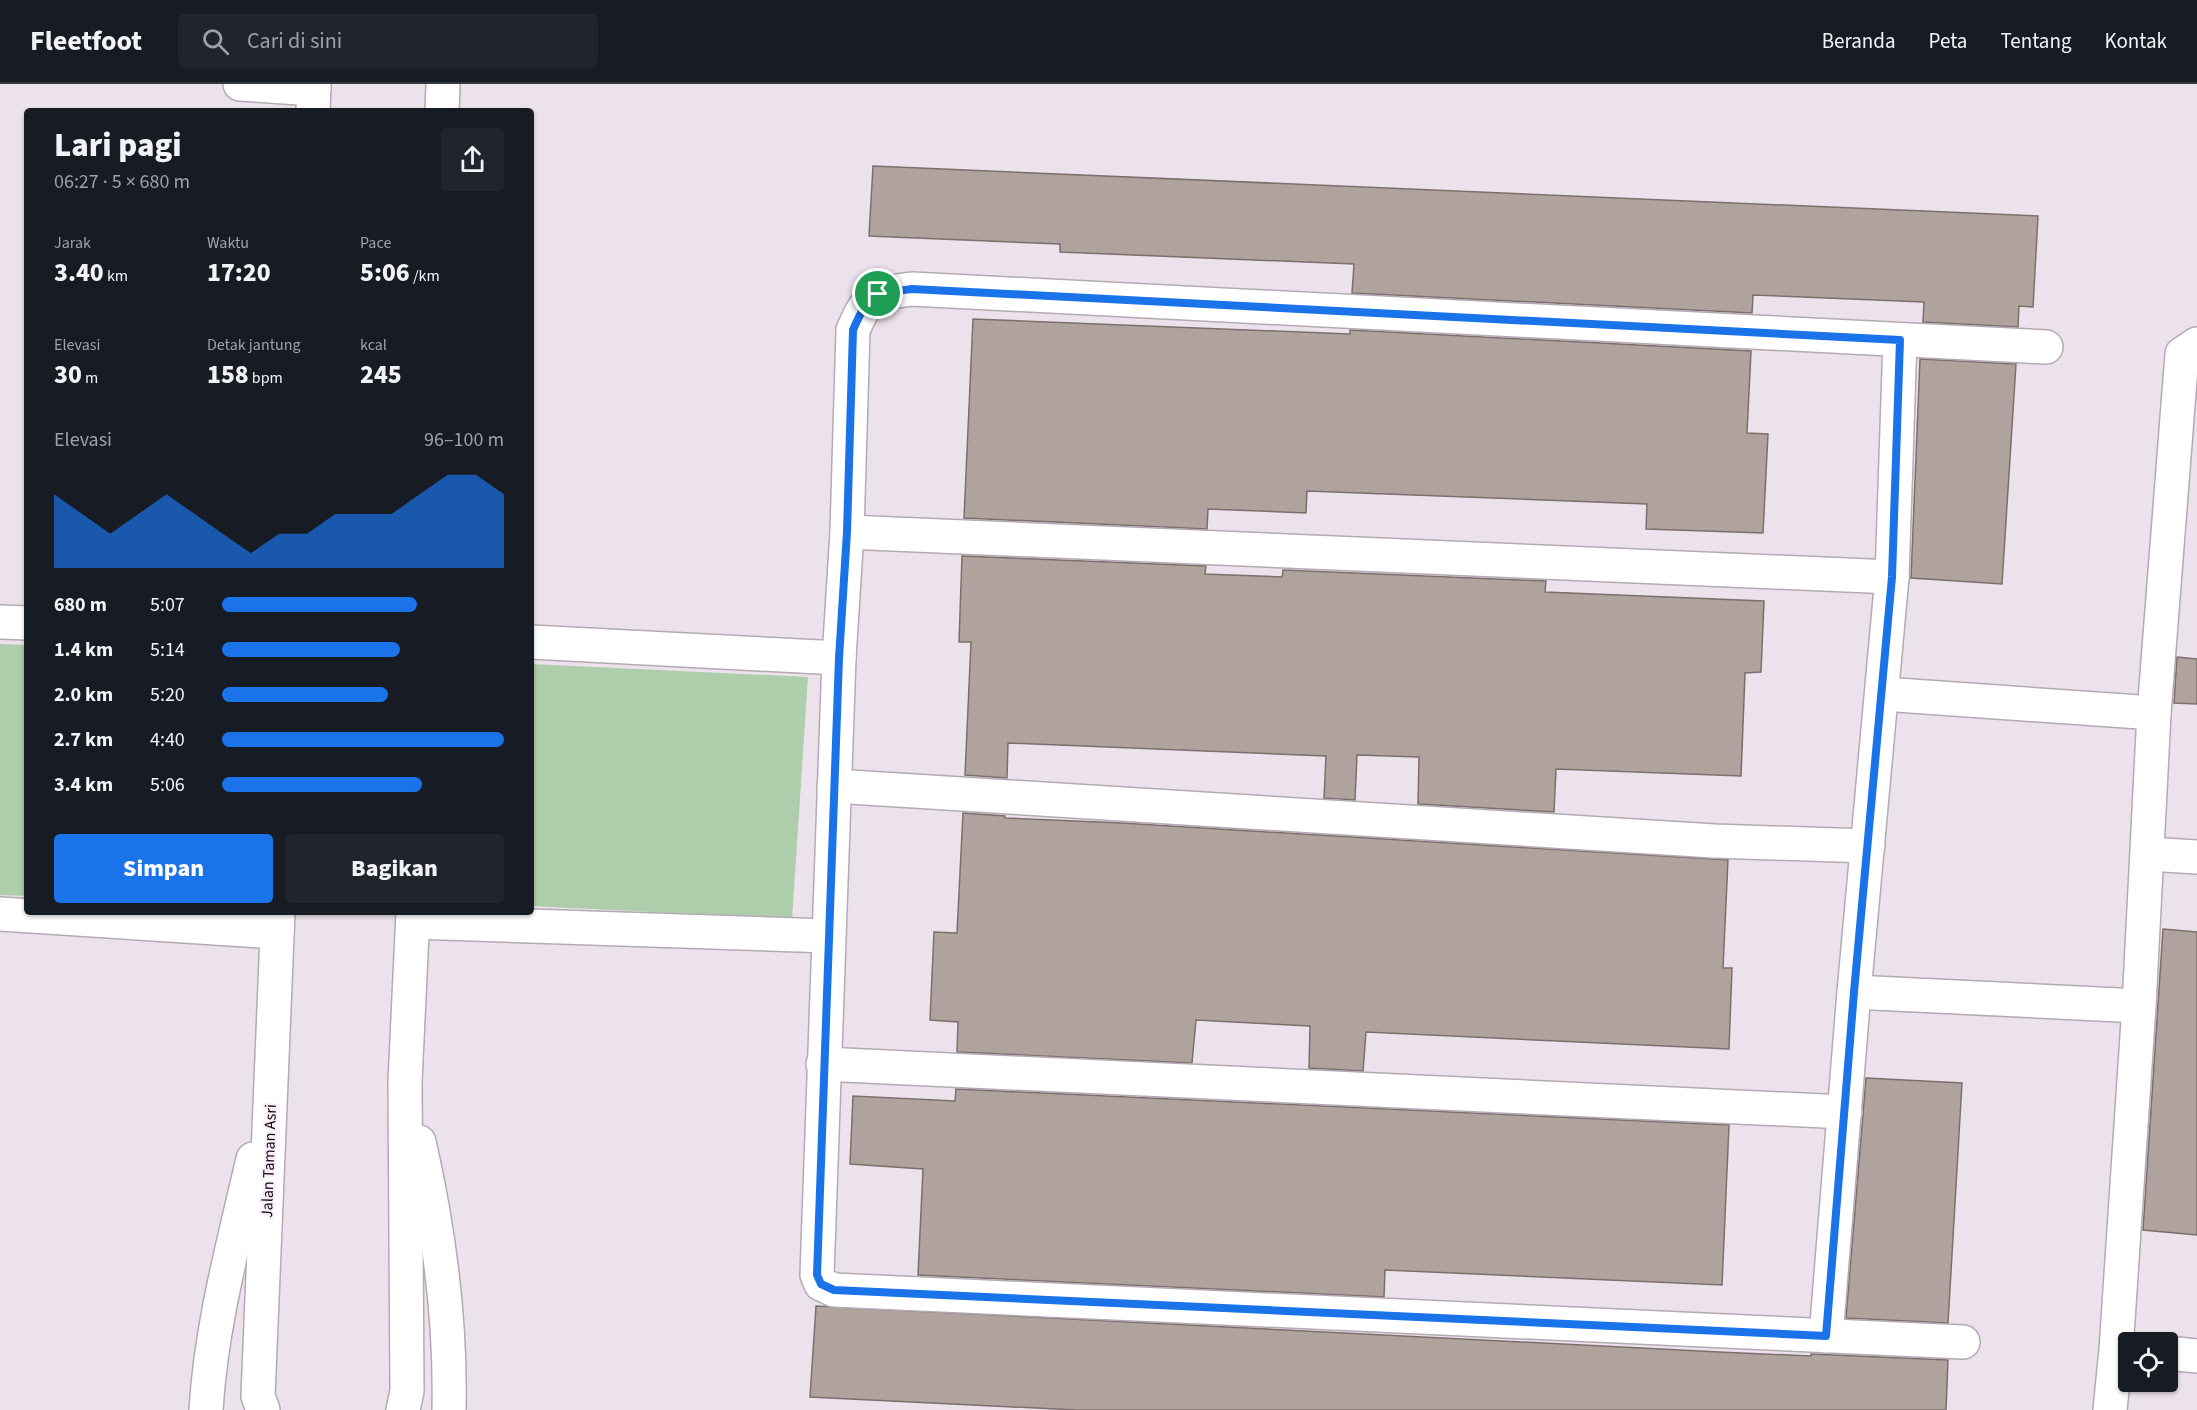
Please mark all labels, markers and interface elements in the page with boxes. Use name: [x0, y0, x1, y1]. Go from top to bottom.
search box: [178, 14, 598, 68]
text: Fleetfoot: [30, 21, 142, 61]
icon: search: [199, 25, 232, 58]
text: Cari di sini: [247, 25, 342, 57]
text: Beranda: [1822, 26, 1896, 56]
text: Peta: [1929, 26, 1967, 56]
text: Tentang: [2000, 26, 2071, 56]
text: Kontak: [2104, 26, 2167, 56]
text: Lari pagi: [54, 122, 182, 169]
button: share: [441, 128, 504, 191]
text: 06:27 · 5 × 680 m: [54, 168, 190, 196]
text: Jarak: [54, 232, 91, 254]
text: Waktu: [207, 232, 249, 254]
text: Pace: [360, 232, 391, 254]
text: 3.40: [54, 254, 104, 291]
text: 17:20: [207, 254, 271, 291]
text: 5:06: [360, 254, 410, 291]
text: km: [104, 265, 128, 287]
text: /km: [410, 265, 440, 287]
pin: [852, 268, 903, 319]
icon: arrive: [861, 277, 894, 310]
text: Elevasi: [54, 334, 100, 356]
text: Detak jantung: [207, 334, 301, 356]
text: kcal: [360, 334, 387, 356]
text: 30: [54, 356, 82, 393]
text: 158: [207, 356, 249, 393]
text: 245: [360, 356, 402, 393]
text: m: [82, 367, 98, 389]
text: bpm: [249, 367, 283, 389]
text: Elevasi: [54, 426, 112, 454]
text: 96–100 m: [424, 426, 504, 454]
text: 680 m: [54, 591, 107, 619]
text: 5:07: [150, 591, 185, 619]
text: 1.4 km: [54, 636, 113, 664]
text: 5:14: [150, 636, 185, 664]
text: 2.0 km: [54, 681, 113, 709]
text: 5:20: [150, 681, 185, 709]
text: 2.7 km: [54, 726, 113, 754]
text: 4:40: [150, 726, 185, 754]
text: 3.4 km: [54, 771, 113, 799]
text: 5:06: [150, 771, 185, 799]
button: Simpan: [54, 834, 273, 903]
button: Bagikan: [285, 834, 504, 903]
street label: Jalan Taman Asri: [256, 1104, 282, 1218]
map controls: [2118, 1332, 2178, 1392]
button: locate: [2118, 1332, 2178, 1392]

